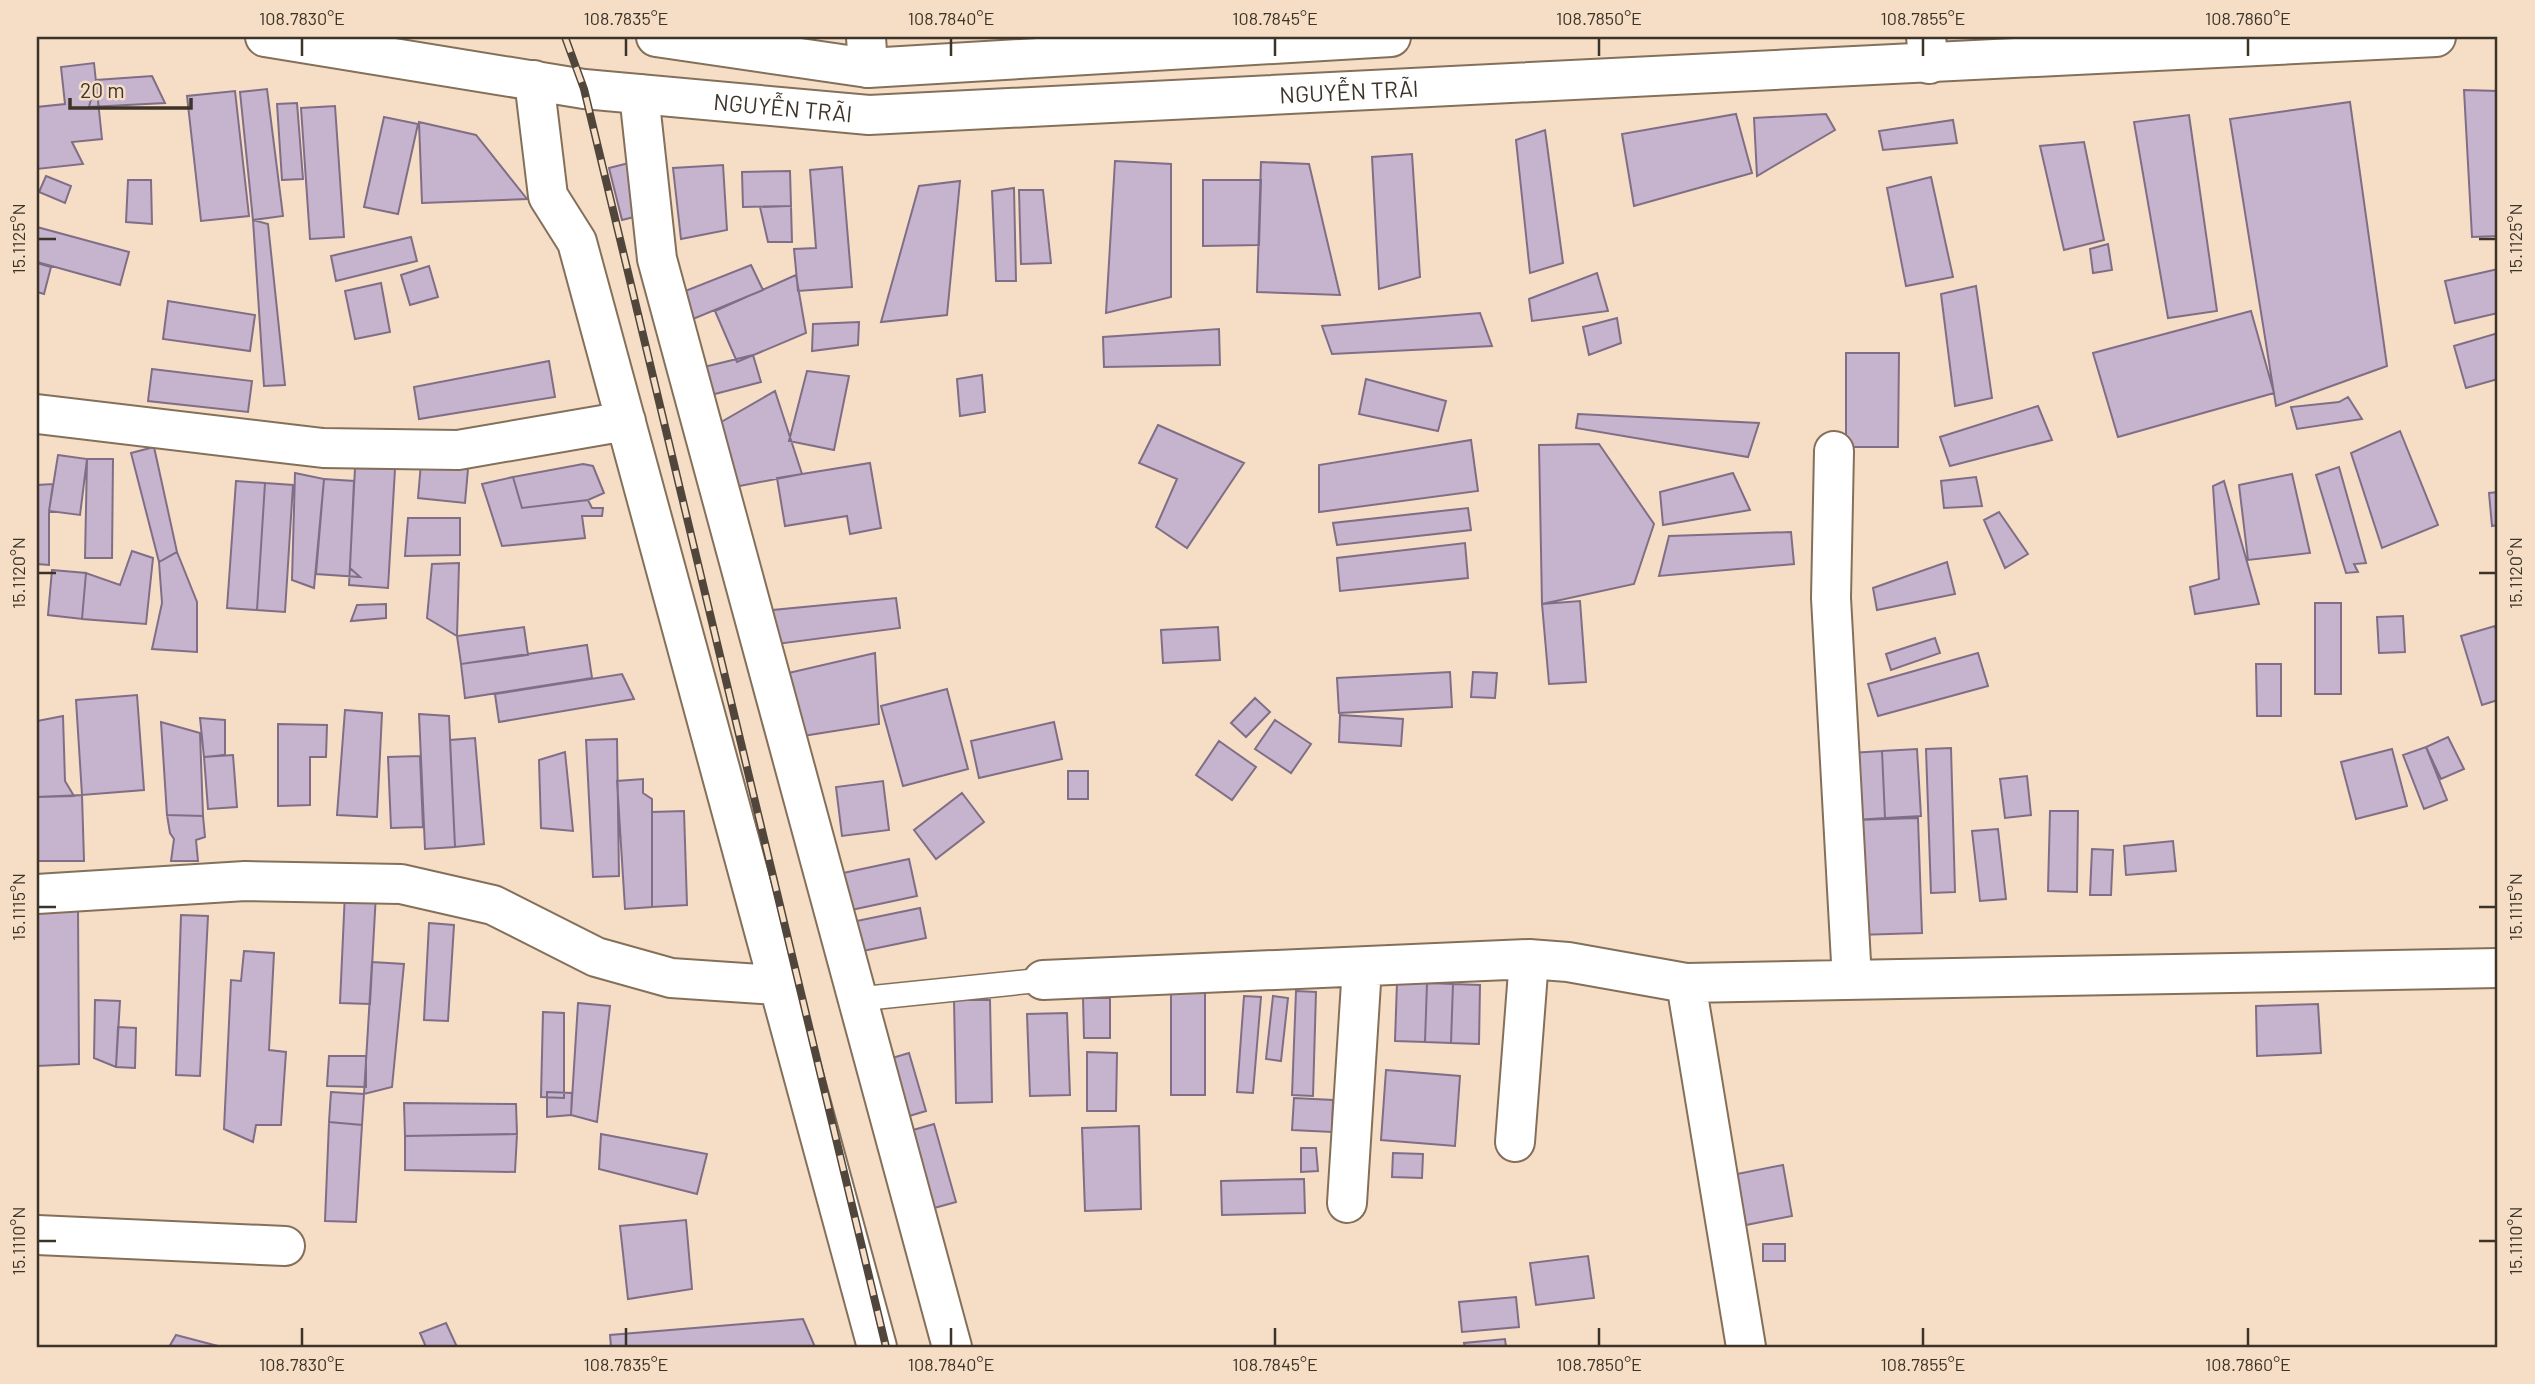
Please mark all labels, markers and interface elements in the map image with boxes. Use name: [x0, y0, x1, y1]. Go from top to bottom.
text: 108.7830°E: [259, 7, 345, 29]
text: 108.7835°E: [583, 7, 669, 29]
text: 108.7840°E: [908, 7, 994, 29]
text: 108.7845°E: [1232, 7, 1318, 29]
text: 108.7850°E: [1556, 7, 1642, 29]
text: 108.7855°E: [1881, 7, 1966, 29]
text: 108.7860°E: [2205, 7, 2291, 29]
scale bar: [70, 66, 191, 110]
street label: NGUYỄN TRÃI: [1279, 74, 1419, 109]
text: 20 m: [80, 77, 125, 102]
street label: NGUYỄN TRÃI: [712, 87, 854, 127]
text: 15.1125°N: [7, 203, 29, 275]
text: 15.1125°N: [2504, 203, 2526, 275]
text: 15.1120°N: [7, 537, 29, 609]
text: 15.1120°N: [2504, 537, 2526, 609]
text: 15.1115°N: [7, 873, 29, 941]
text: 15.1115°N: [2504, 873, 2526, 941]
text: 15.1110°N: [7, 1207, 29, 1275]
text: 15.1110°N: [2504, 1207, 2526, 1275]
text: 108.7830°E: [259, 1353, 345, 1375]
text: 108.7835°E: [583, 1353, 669, 1375]
text: 108.7840°E: [908, 1353, 994, 1375]
text: 108.7845°E: [1232, 1353, 1318, 1375]
text: 108.7850°E: [1556, 1353, 1642, 1375]
text: 108.7855°E: [1881, 1353, 1966, 1375]
text: 108.7860°E: [2205, 1353, 2291, 1375]

